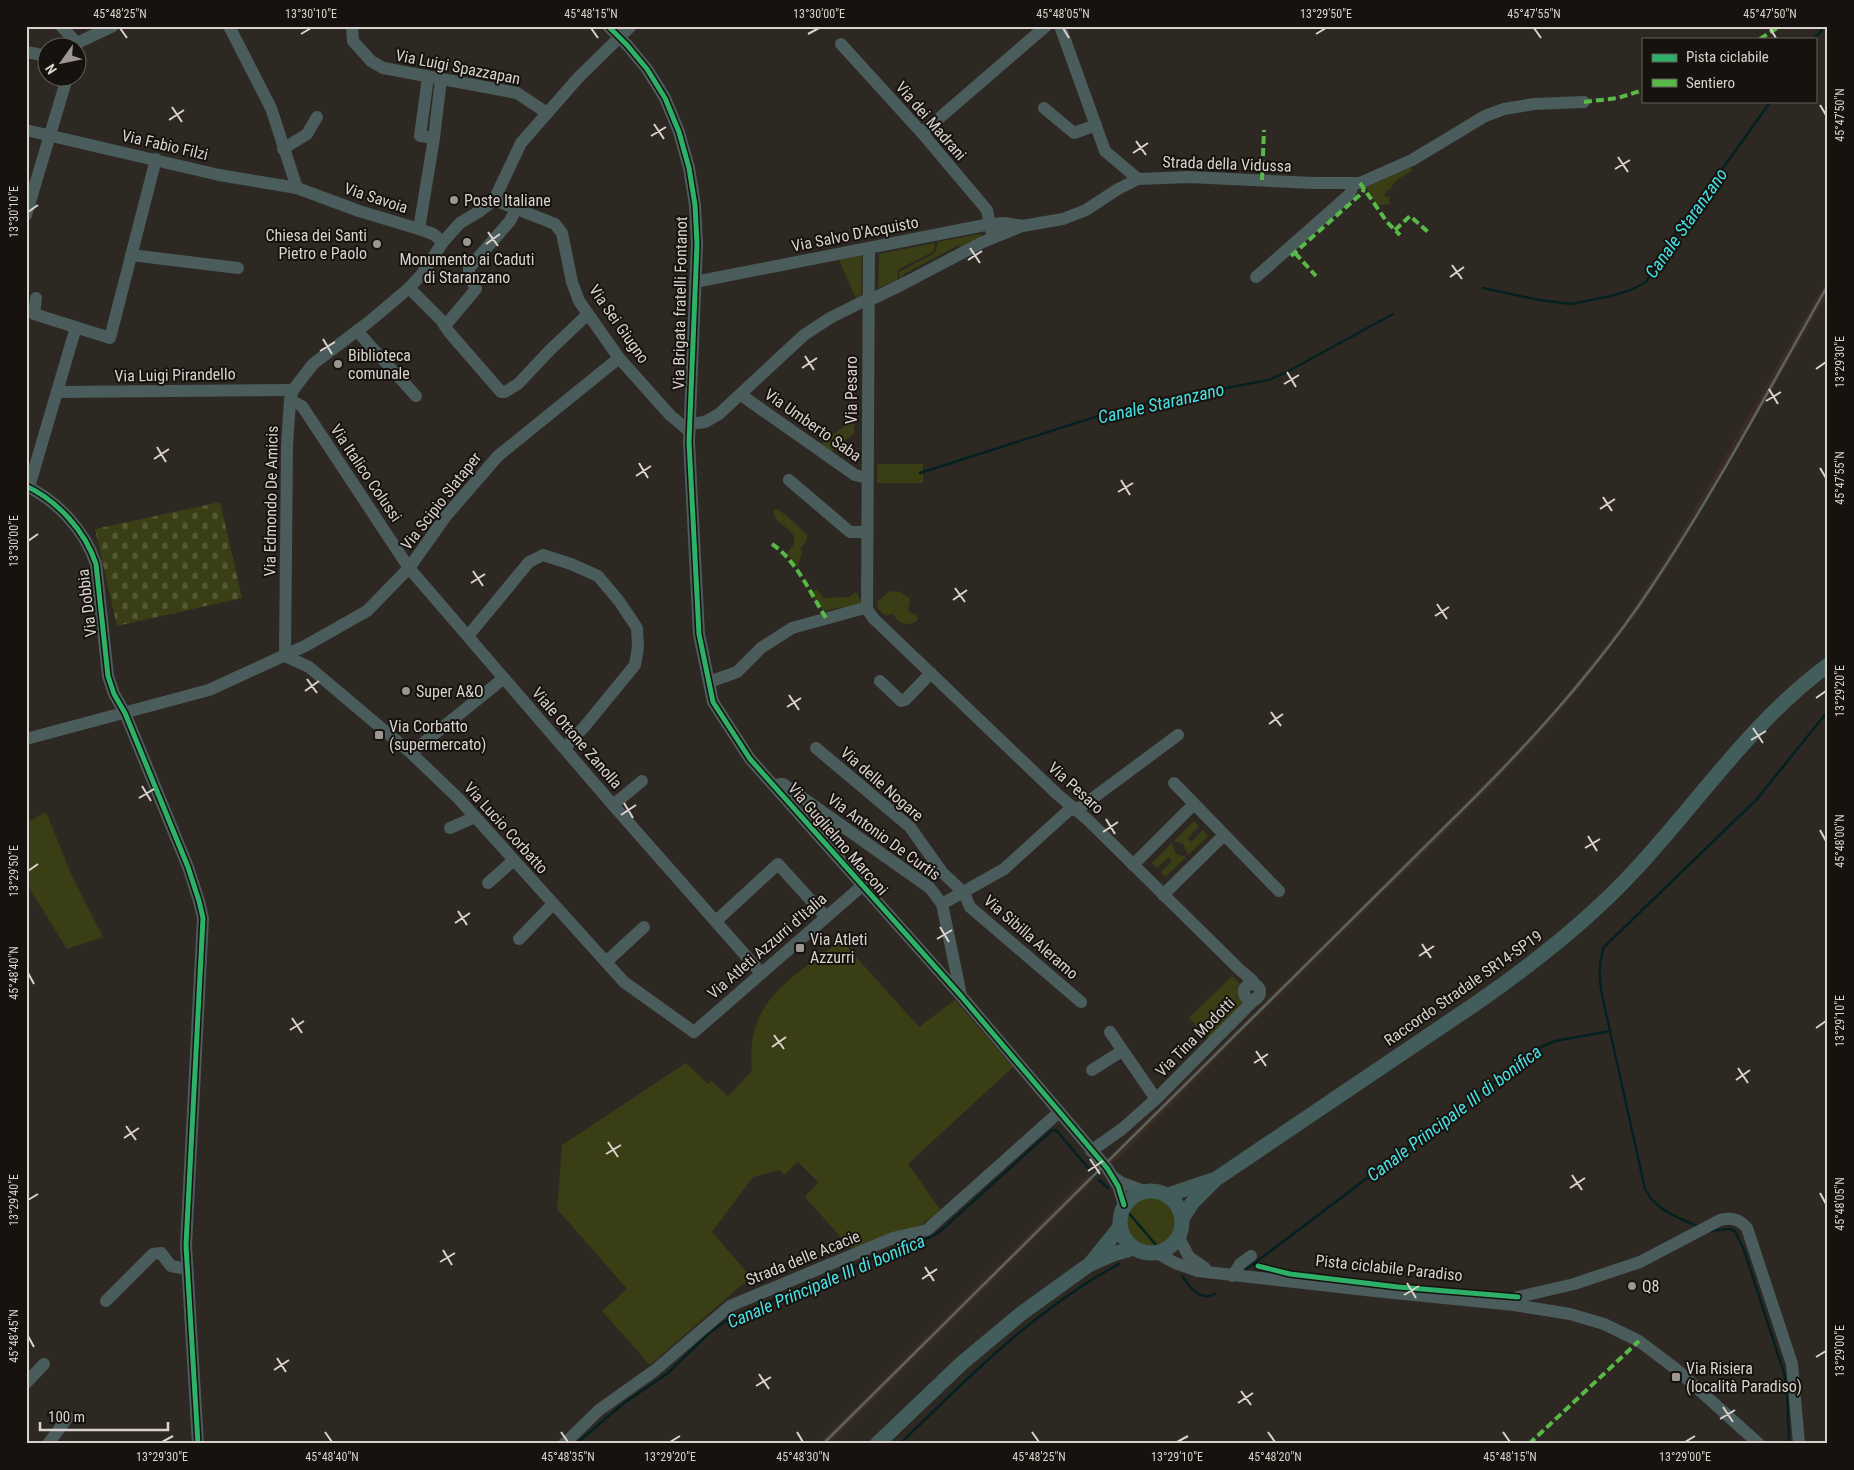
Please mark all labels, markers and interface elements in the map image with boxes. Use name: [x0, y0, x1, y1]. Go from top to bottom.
text: 45°48'25"N: [93, 7, 147, 21]
text: 13°30'10"E: [285, 7, 337, 21]
text: 45°48'15"N: [564, 7, 618, 21]
text: 13°30'00"E: [793, 7, 845, 21]
text: 45°48'05"N: [1036, 7, 1090, 21]
text: 13°29'50"E: [1300, 7, 1352, 21]
text: 45°47'55"N: [1507, 7, 1561, 21]
text: 45°47'50"N: [1743, 7, 1797, 21]
north arrow: [38, 38, 88, 88]
legend: [1642, 38, 1816, 102]
street label: Via Luigi Spazzapan: [394, 46, 522, 88]
text: Pista ciclabile: [1686, 48, 1769, 66]
text: N: [42, 61, 60, 77]
text: Sentiero: [1686, 74, 1735, 92]
street label: Via dei Madrani: [892, 78, 970, 164]
text: 45°47'50"N: [1833, 88, 1847, 142]
street label: Via Fabio Filzi: [120, 126, 210, 164]
street label: Strada della Vidussa: [1162, 152, 1292, 176]
water label: Canale Staranzano: [1640, 164, 1732, 282]
street label: Via Savoia: [342, 179, 410, 217]
text: 13°30'10"E: [7, 186, 21, 238]
place label: Poste Italiane: [464, 191, 551, 210]
marker: Poste Italiane: [448, 194, 460, 206]
street label: Via Salvo D'Acquisto: [790, 212, 920, 256]
street label: Via Brigata fratelli Fontanot: [669, 216, 691, 390]
place label: Chiesa dei Santi Pietro e Paolo: [266, 226, 367, 263]
marker: Monumento ai Caduti di Staranzano: [461, 236, 473, 248]
marker: Chiesa dei Santi Pietro e Paolo: [371, 238, 383, 250]
place label: Monumento ai Caduti di Staranzano: [400, 250, 535, 287]
street label: Via Sei Giugno: [585, 281, 653, 367]
text: 13°29'30"E: [1833, 336, 1847, 388]
place label: Biblioteca comunale: [348, 346, 411, 383]
street label: Via Pesaro: [842, 356, 861, 424]
marker: Biblioteca comunale: [332, 358, 344, 370]
street label: Via Luigi Pirandello: [114, 364, 236, 386]
water label: Canale Staranzano: [1096, 378, 1226, 428]
street label: Via Umberto Saba: [761, 385, 865, 465]
street label: Via Italico Colussi: [326, 421, 406, 525]
street label: Via Edmondo De Amicis: [260, 425, 282, 577]
street label: Via Scipio Slataper: [397, 448, 485, 554]
text: 45°47'55"N: [1833, 451, 1847, 505]
text: 13°30'00"E: [7, 515, 21, 567]
street label: Via Dobbia: [73, 568, 101, 638]
text: 13°29'20"E: [1833, 665, 1847, 717]
place label: Super A&O: [416, 682, 484, 701]
street label: Viale Ottone Zanolla: [528, 684, 626, 792]
marker: Super A&O: [400, 685, 412, 697]
place label: Via Corbatto (supermercato): [389, 717, 486, 754]
marker: Via Corbatto (supermercato): [373, 729, 385, 741]
street label: Via delle Nogare: [837, 743, 927, 825]
street label: Via Pesaro: [1044, 758, 1108, 818]
street label: Via Lucio Corbatto: [460, 778, 552, 878]
street label: Via Guglielmo Marconi: [784, 779, 892, 899]
street label: Via Antonio De Curtis: [824, 790, 944, 884]
text: 45°48'00"N: [1833, 814, 1847, 868]
text: 13°29'50"E: [7, 845, 21, 897]
street label: Via Atleti Azzurri d'Italia: [704, 889, 830, 1003]
street label: Via Sibilla Aleramo: [980, 891, 1082, 983]
street label: Raccordo Stradale SR14-SP19: [1380, 926, 1546, 1050]
place label: Via Atleti Azzurri: [810, 930, 867, 967]
marker: Via Atleti Azzurri: [794, 942, 806, 954]
text: 45°48'40"N: [7, 946, 21, 1000]
street label: Via Tina Modotti: [1152, 994, 1238, 1080]
text: 13°29'10"E: [1833, 995, 1847, 1047]
water label: Canale Principale III di bonifica: [1363, 1041, 1545, 1185]
text: 13°29'40"E: [7, 1174, 21, 1226]
text: 45°48'05"N: [1833, 1177, 1847, 1231]
street label: Strada delle Acacie: [743, 1226, 863, 1290]
water label: Canale Principale III di bonifica: [724, 1230, 928, 1332]
street label: Pista ciclabile Paradiso: [1315, 1251, 1463, 1285]
place label: Q8: [1642, 1277, 1660, 1296]
marker: Q8: [1626, 1280, 1638, 1292]
text: 45°48'45"N: [7, 1309, 21, 1363]
text: 13°29'00"E: [1833, 1325, 1847, 1377]
place label: Via Risiera (località Paradiso): [1686, 1359, 1802, 1396]
marker: Via Risiera (località Paradiso): [1670, 1371, 1682, 1383]
scale bar: [40, 1400, 168, 1432]
text: 100 m: [48, 1408, 85, 1426]
text: 13°29'30"E: [136, 1450, 188, 1464]
text: 45°48'40"N: [305, 1450, 359, 1464]
text: 45°48'35"N: [541, 1450, 595, 1464]
text: 13°29'20"E: [644, 1450, 696, 1464]
text: 45°48'30"N: [776, 1450, 830, 1464]
text: 45°48'25"N: [1012, 1450, 1066, 1464]
text: 13°29'10"E: [1151, 1450, 1203, 1464]
text: 45°48'20"N: [1248, 1450, 1302, 1464]
text: 45°48'15"N: [1483, 1450, 1537, 1464]
text: 13°29'00"E: [1659, 1450, 1711, 1464]

